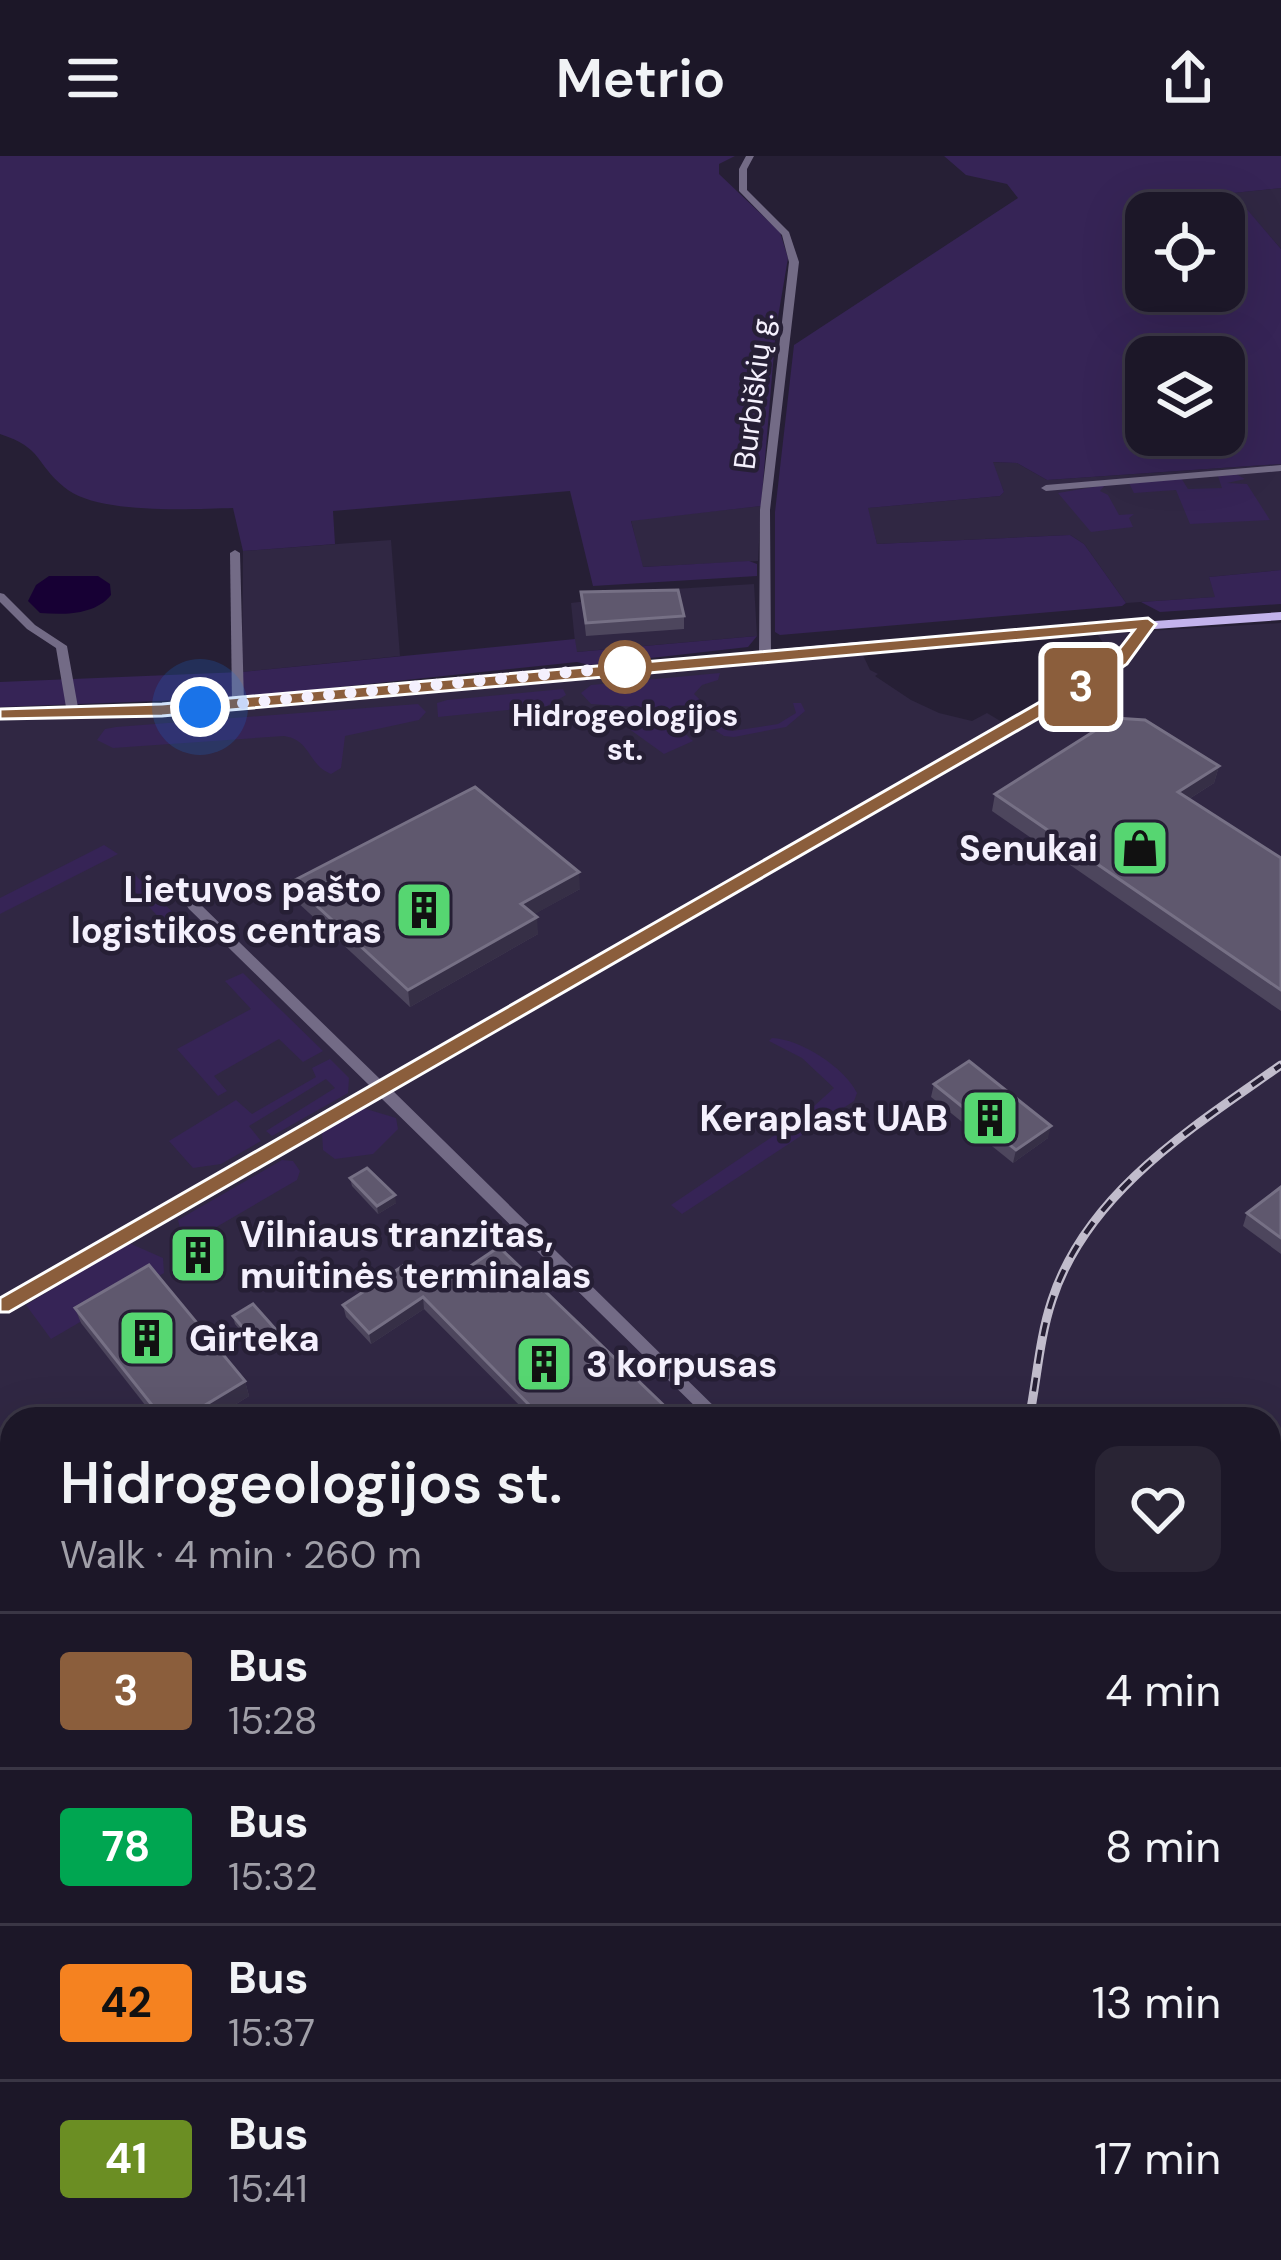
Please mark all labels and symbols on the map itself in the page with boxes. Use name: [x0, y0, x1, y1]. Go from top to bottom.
street label: Burbiškių g.: [725, 310, 782, 472]
marker: Hidrogeologijos st.: [600, 642, 650, 692]
line badge: 3: [1042, 648, 1120, 726]
your location: [170, 677, 230, 737]
place label: Hidrogeologijos st.: [512, 696, 738, 769]
shop icon: Senukai: [1109, 817, 1171, 879]
place label: Senukai: [959, 825, 1098, 872]
place label: Lietuvos pašto logistikos centras: [71, 866, 382, 954]
building icon: Lietuvos pašto logistikos centras: [393, 879, 455, 941]
building icon: Keraplast UAB: [959, 1087, 1021, 1149]
place label: Keraplast UAB: [700, 1095, 948, 1142]
place label: Vilniaus tranzitas, muitinės terminalas: [240, 1211, 591, 1299]
building icon: Vilniaus tranzitas, muitinės terminalas: [167, 1224, 229, 1286]
building icon: Girteka: [116, 1307, 178, 1369]
place label: Girteka: [189, 1315, 320, 1362]
building icon: 3 korpusas: [513, 1333, 575, 1395]
place label: 3 korpusas: [586, 1341, 777, 1388]

